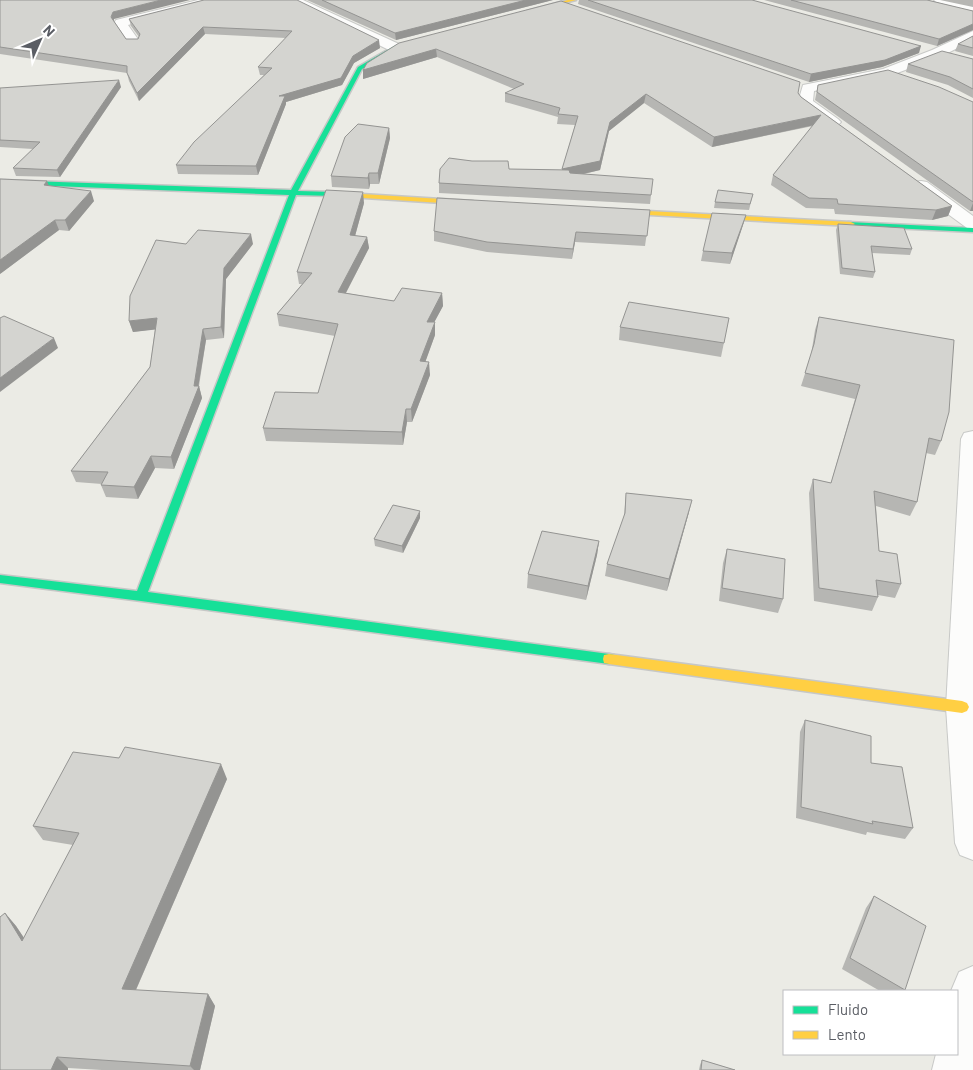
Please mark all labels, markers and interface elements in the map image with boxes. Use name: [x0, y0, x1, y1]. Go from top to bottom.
north arrow: [15, 15, 65, 65]
text: N: [40, 21, 59, 40]
legend: [783, 990, 958, 1055]
text: Fluido: [828, 1000, 868, 1018]
text: Lento: [828, 1025, 866, 1043]

